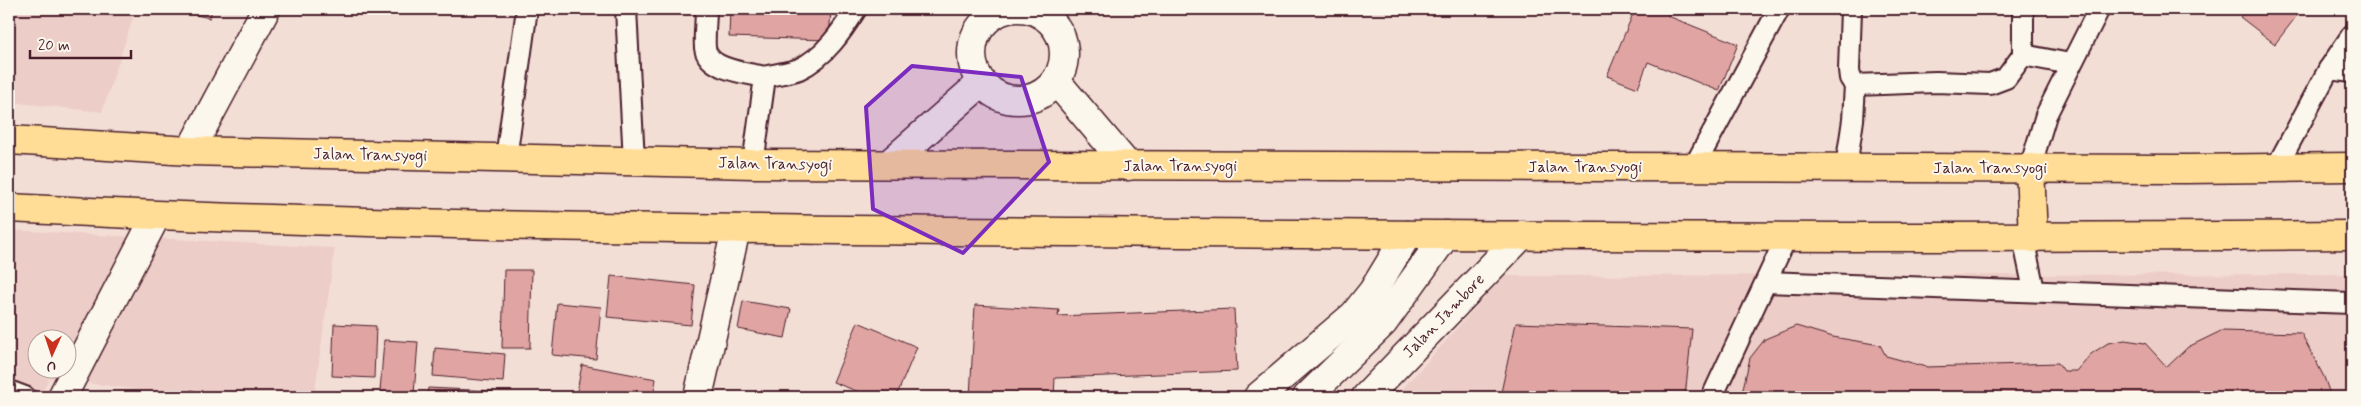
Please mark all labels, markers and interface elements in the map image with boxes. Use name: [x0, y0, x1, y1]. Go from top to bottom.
scale bar: [30, 28, 131, 60]
text: 20 m: [38, 36, 70, 56]
street label: Jalan Transyogi: [313, 144, 427, 167]
street label: Jalan Transyogi: [718, 153, 832, 176]
street label: Jalan Transyogi: [1123, 156, 1237, 178]
street label: Jalan Transyogi: [1528, 157, 1642, 179]
street label: Jalan Transyogi: [1933, 158, 2047, 180]
street label: Jalan Jambore: [1398, 269, 1490, 363]
north arrow: [28, 328, 78, 378]
text: U: [46, 357, 56, 375]

